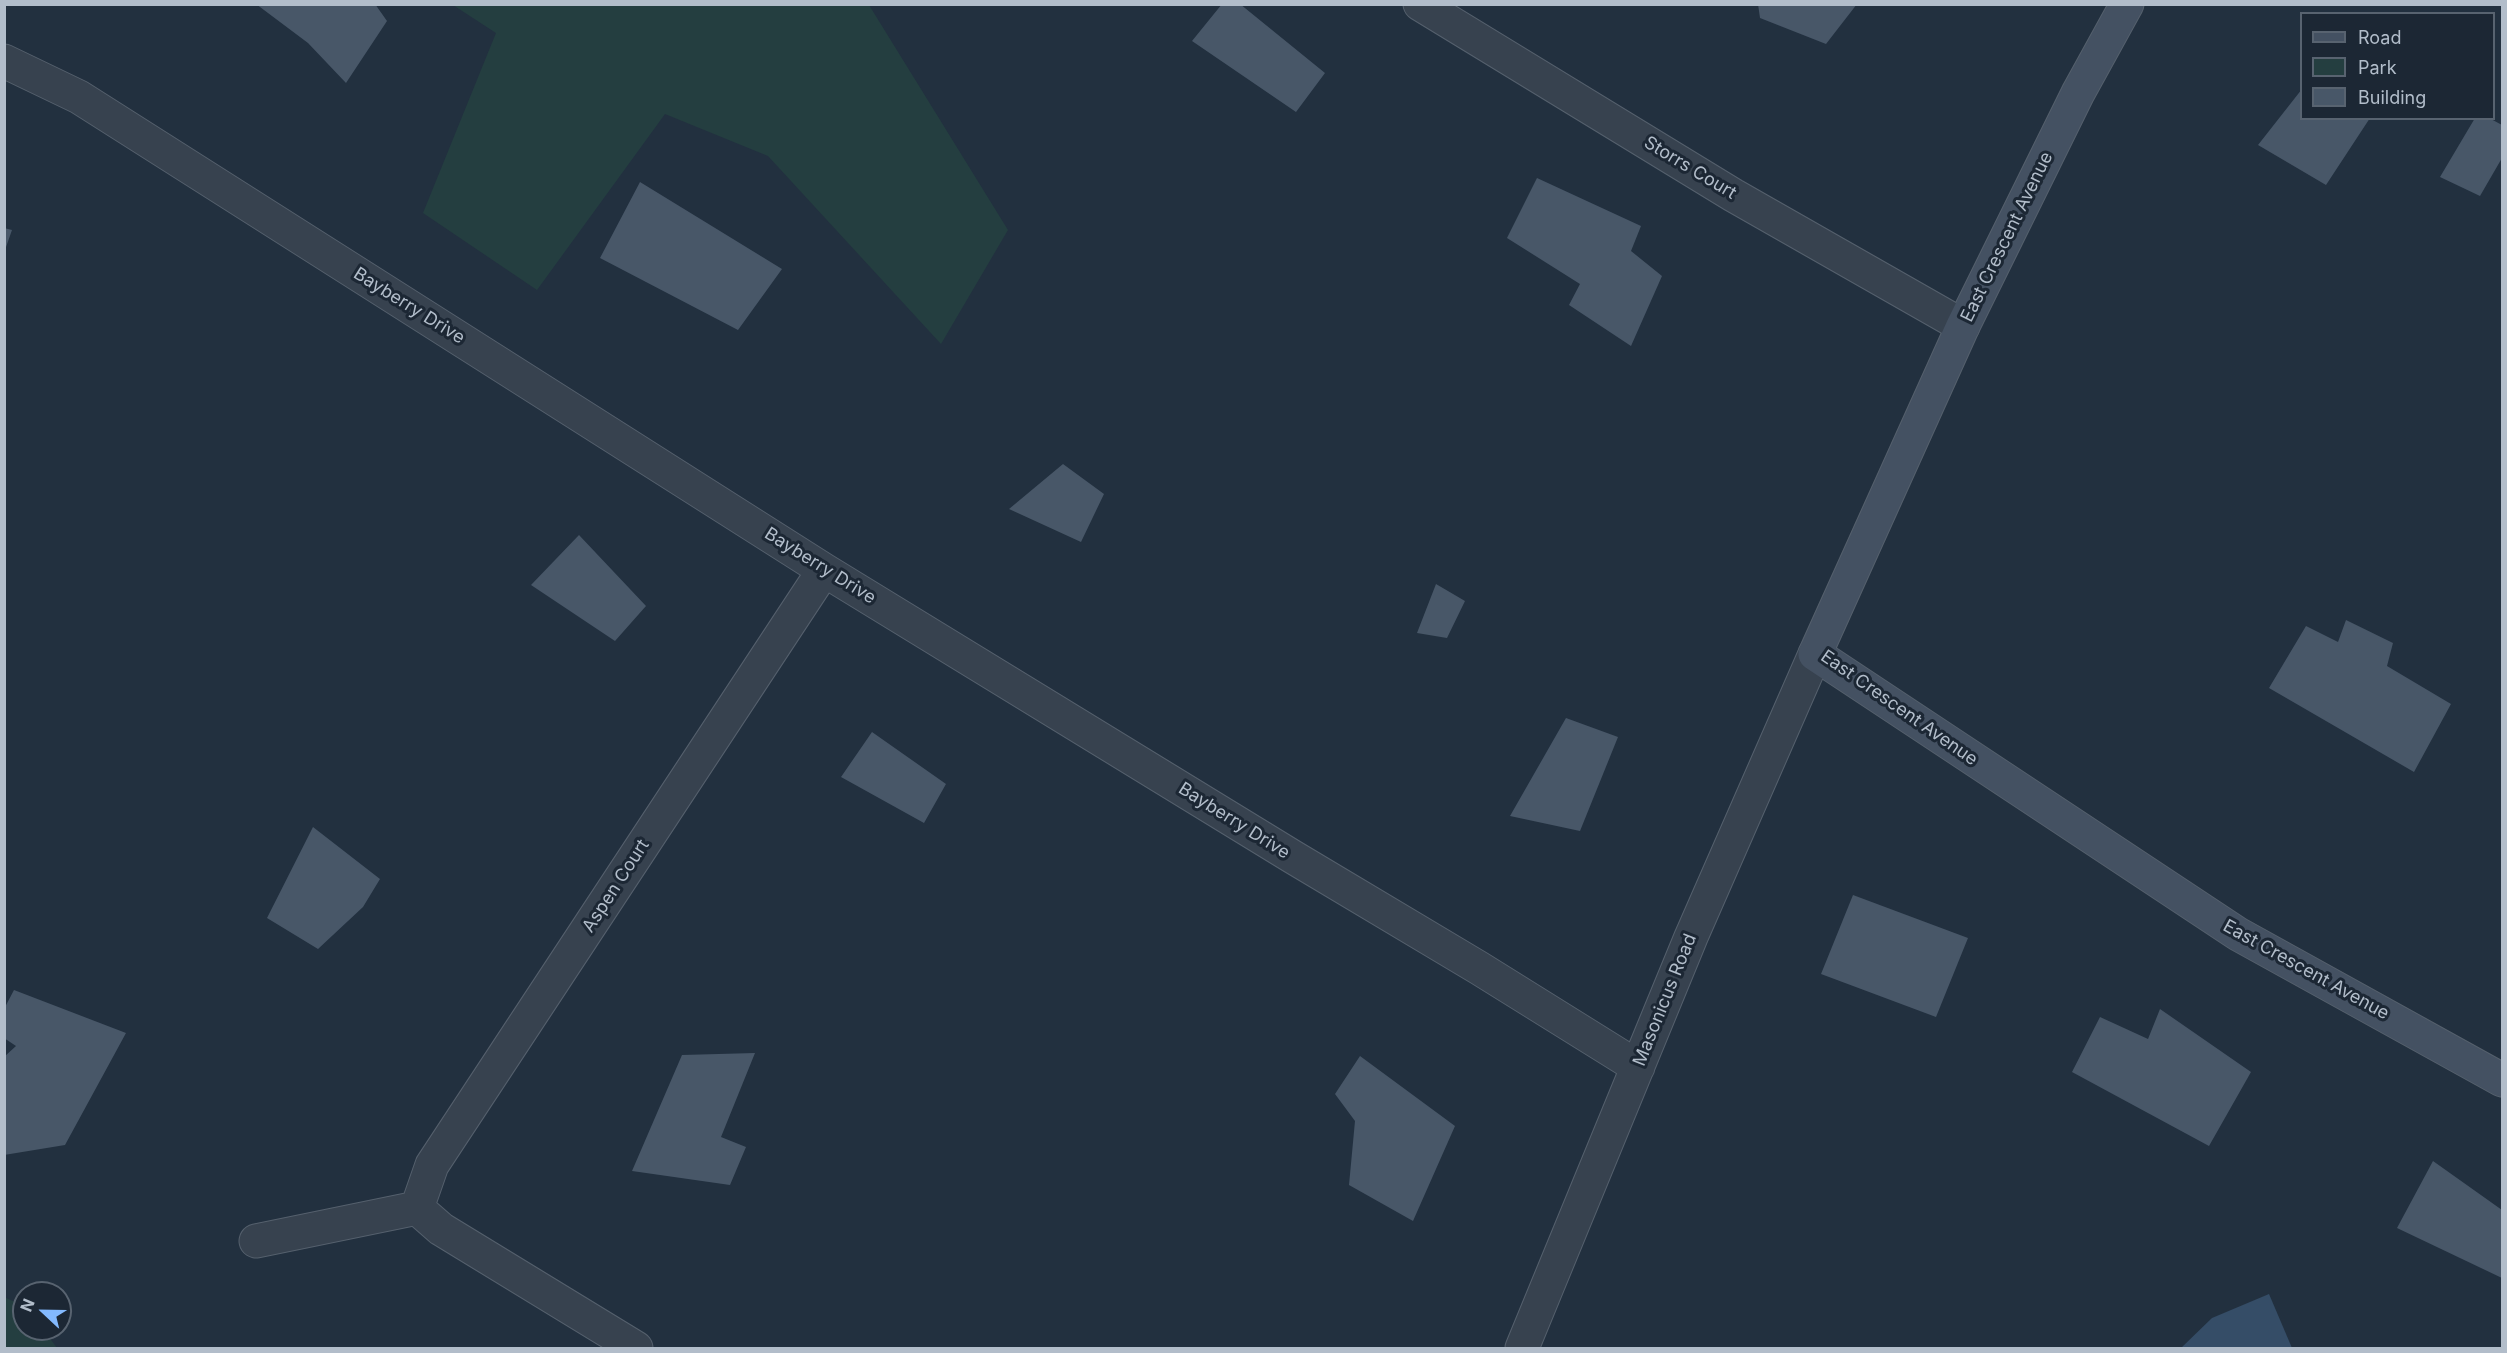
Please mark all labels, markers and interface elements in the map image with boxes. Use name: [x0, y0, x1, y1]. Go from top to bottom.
legend: [2300, 12, 2495, 120]
text: Road: [2358, 27, 2401, 48]
text: Park: [2358, 57, 2397, 78]
text: Building: [2358, 87, 2426, 108]
street label: Storrs Court: [1640, 132, 1740, 204]
street label: East Crescent Avenue: [1956, 148, 2058, 326]
street label: Bayberry Drive: [349, 263, 469, 349]
street label: Bayberry Drive: [760, 523, 880, 609]
street label: East Crescent Avenue: [1816, 646, 1982, 770]
street label: Bayberry Drive: [1174, 778, 1294, 864]
street label: Aspen Court: [578, 835, 654, 937]
street label: East Crescent Avenue: [2219, 915, 2393, 1025]
street label: Masonicus Road: [1629, 931, 1701, 1069]
north arrow: [12, 1281, 72, 1341]
text: N: [16, 1296, 39, 1314]

